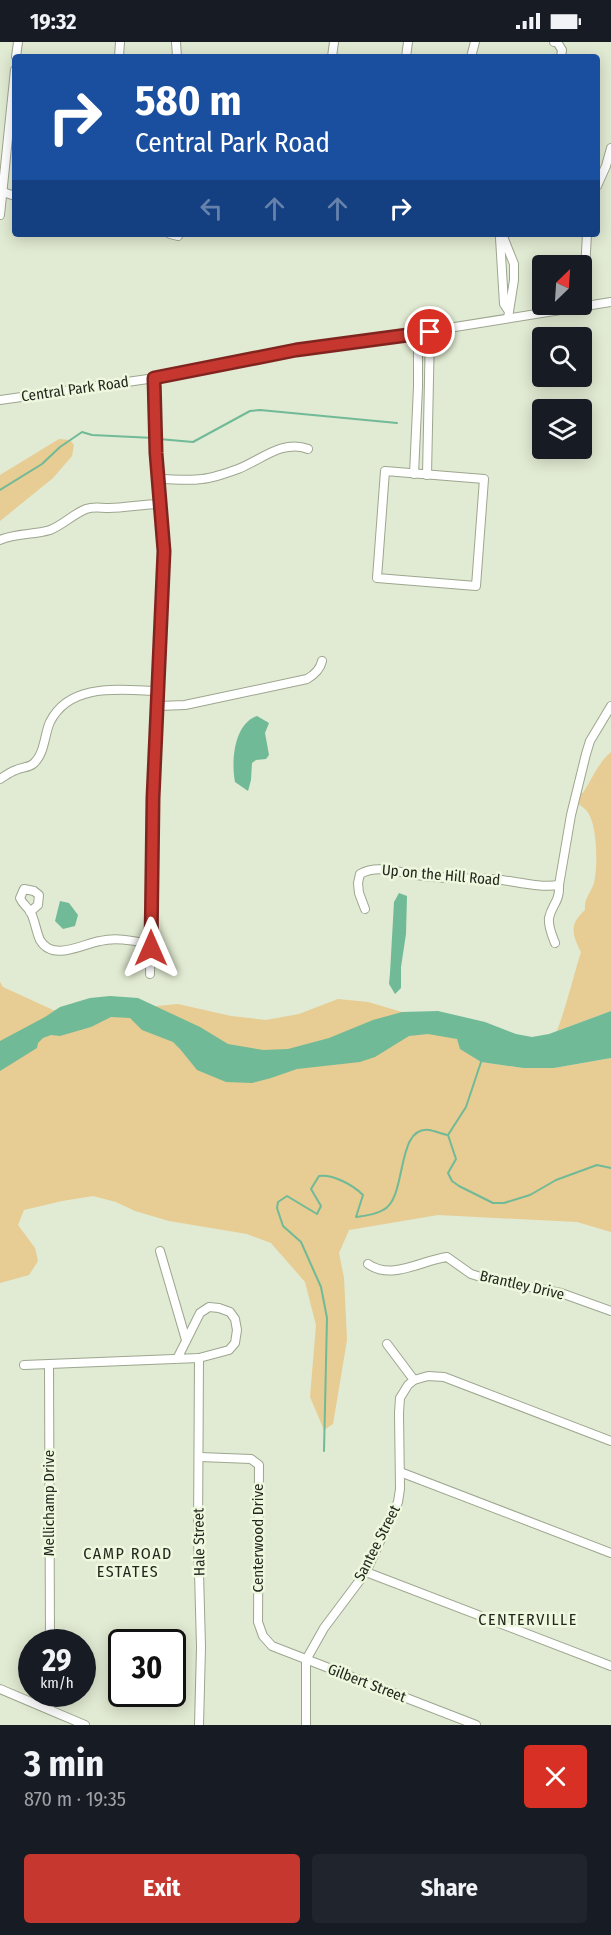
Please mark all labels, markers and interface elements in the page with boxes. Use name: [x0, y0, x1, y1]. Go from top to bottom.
text: 19:32: [30, 8, 77, 35]
text: 580 m: [135, 76, 242, 126]
icon: right: [36, 78, 114, 156]
text: Central Park Road: [135, 127, 330, 159]
icon: left: [195, 192, 228, 225]
icon: ahead: [258, 192, 291, 225]
icon: ahead: [321, 192, 354, 225]
icon: right: [384, 192, 417, 225]
north arrow: [532, 255, 592, 315]
map controls: [532, 255, 592, 459]
pin: [404, 306, 455, 357]
icon: arrive: [413, 315, 446, 348]
button: search: [532, 327, 592, 387]
street label: Central Park Road: [20, 373, 130, 405]
button: layers: [532, 399, 592, 459]
street label: Up on the Hill Road: [381, 861, 501, 889]
position arrow: [119, 916, 183, 980]
street label: Brantley Drive: [478, 1267, 566, 1303]
street label: Mellichamp Drive: [40, 1450, 58, 1556]
street label: Centerwood Drive: [249, 1484, 267, 1592]
street label: Santee Street: [350, 1502, 404, 1584]
street label: Hale Street: [189, 1508, 209, 1576]
district label: CAMP ROAD ESTATES: [83, 1544, 173, 1581]
district label: CENTERVILLE: [478, 1610, 578, 1629]
speed limit sign: 30: [108, 1629, 186, 1707]
text: 29: [42, 1643, 72, 1679]
street label: Gilbert Street: [325, 1660, 409, 1706]
text: km/h: [40, 1674, 74, 1692]
text: 3 min: [24, 1742, 104, 1786]
button: close: [524, 1745, 587, 1808]
text: 870 m · 19:35: [24, 1787, 126, 1811]
button: Exit: [24, 1854, 300, 1923]
button: Share: [312, 1854, 587, 1923]

